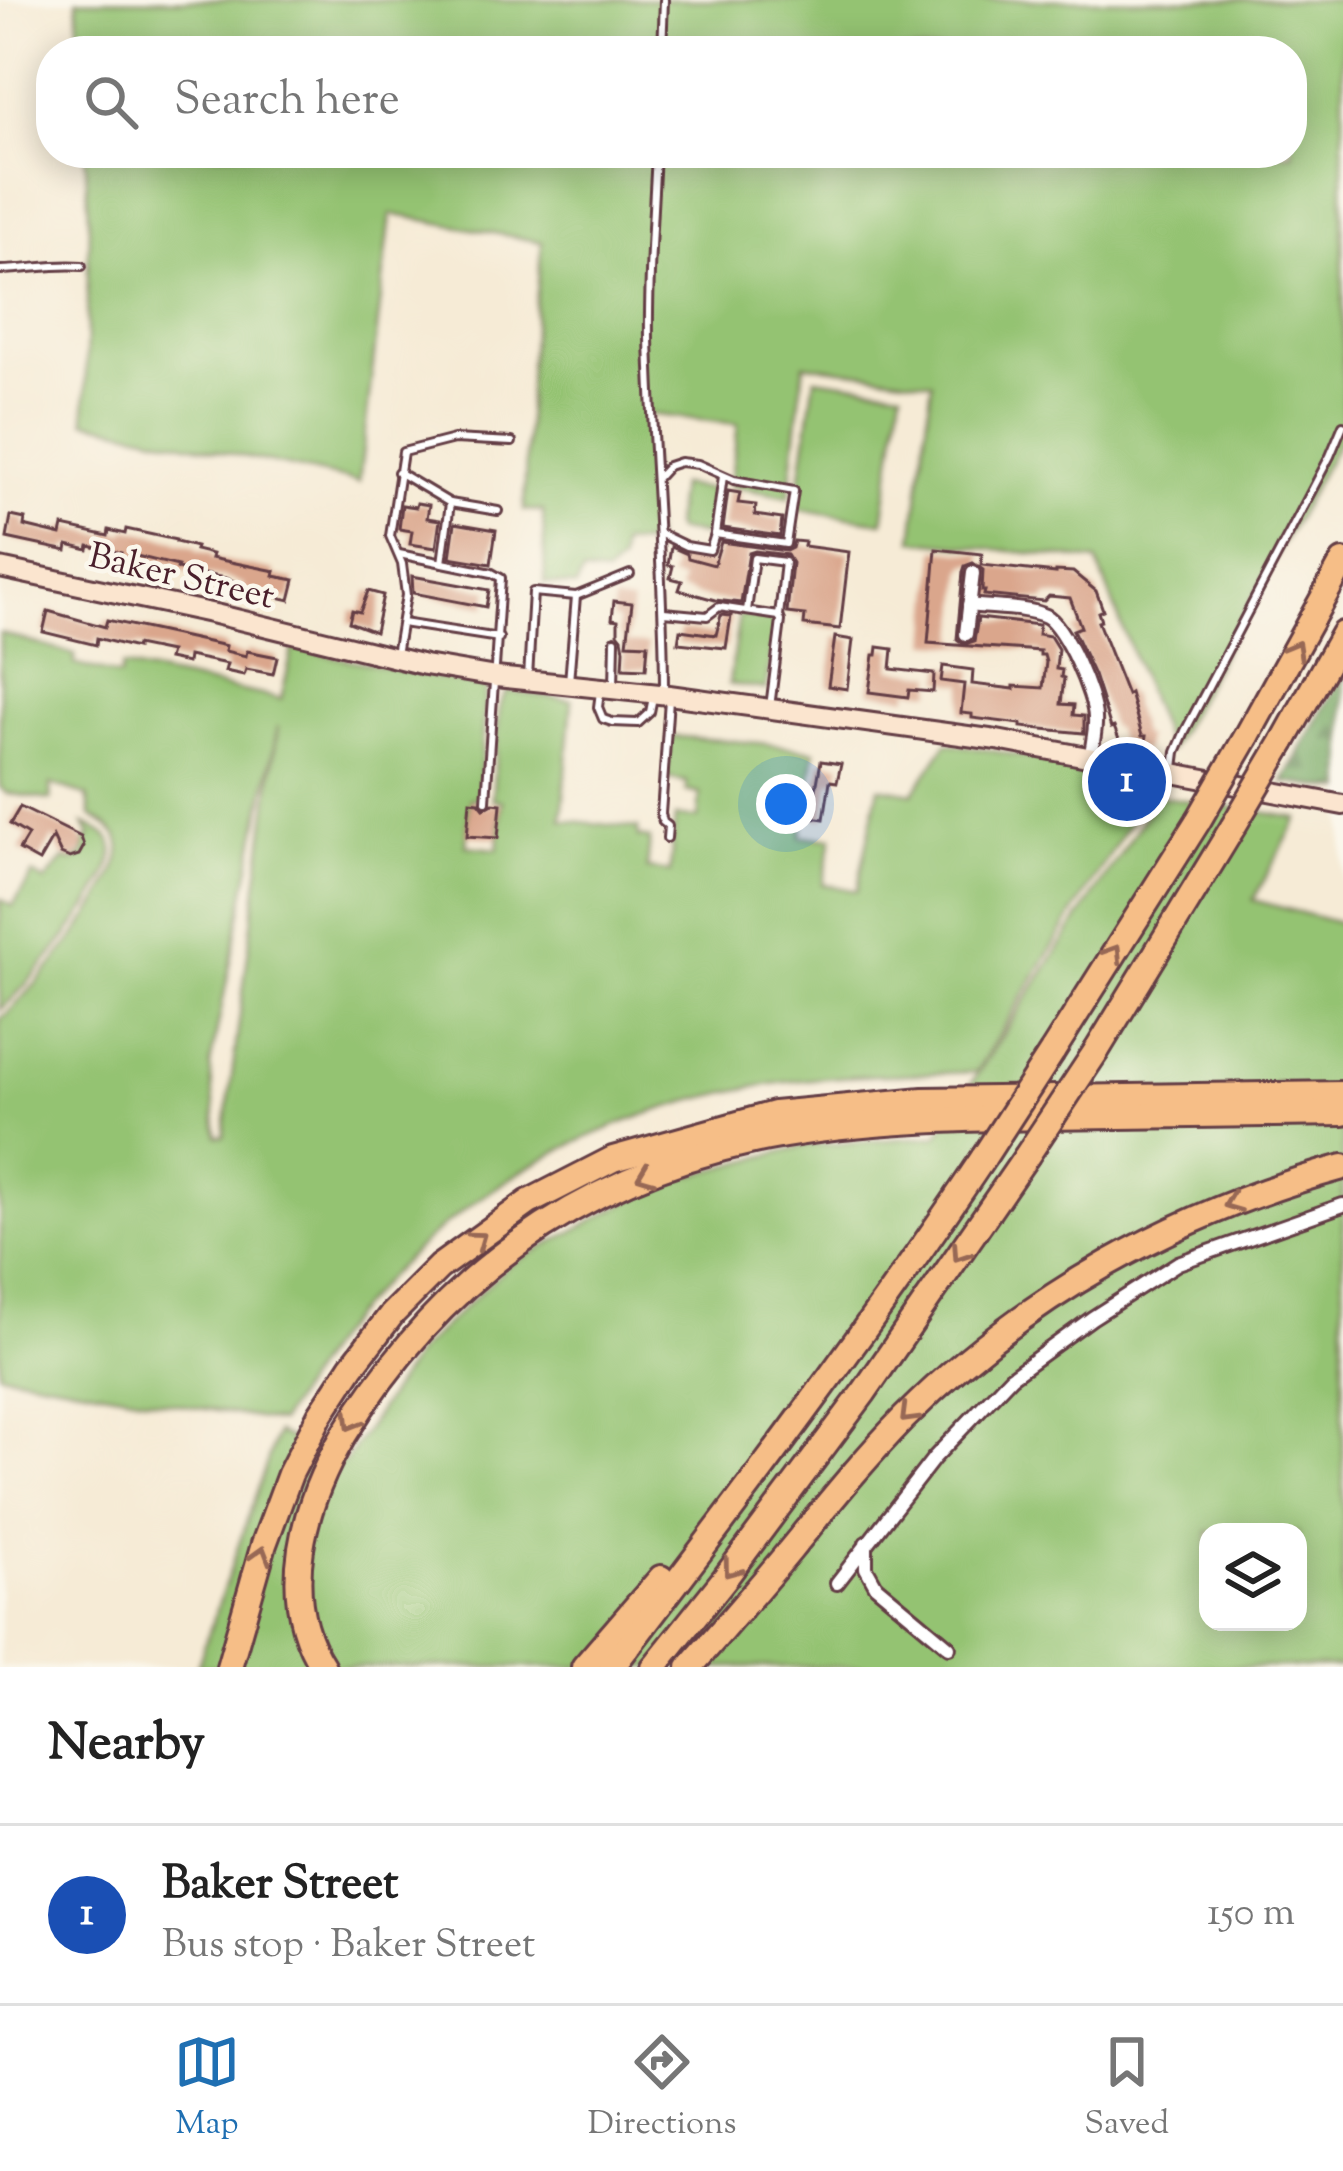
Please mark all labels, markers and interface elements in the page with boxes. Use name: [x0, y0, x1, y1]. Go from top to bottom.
search box: [36, 36, 1307, 168]
icon: search: [78, 69, 144, 135]
text: Search here: [174, 70, 400, 135]
street label: Baker Street: [83, 531, 279, 625]
one-way arrow: [1281, 640, 1304, 662]
pin: 1: [1088, 737, 1166, 827]
your location: [756, 774, 816, 834]
one-way arrow: [1100, 944, 1123, 966]
one-way arrow: [635, 1160, 656, 1185]
one-way arrow: [1222, 1188, 1243, 1213]
one-way arrow: [465, 1231, 487, 1253]
one-way arrow: [952, 1240, 974, 1262]
one-way arrow: [900, 1401, 922, 1423]
one-way arrow: [344, 1409, 367, 1431]
map controls: [1199, 1523, 1307, 1631]
button: layers: [1199, 1523, 1307, 1631]
one-way arrow: [247, 1545, 272, 1566]
one-way arrow: [724, 1555, 745, 1577]
text: Nearby: [48, 1709, 205, 1782]
text: Baker Street: [162, 1854, 398, 1919]
text: 1: [80, 1887, 94, 1943]
text: 150 m: [1207, 1887, 1295, 1943]
text: Bus stop · Baker Street: [162, 1919, 535, 1975]
tab: Map: [174, 2029, 240, 2149]
tab: Directions: [588, 2029, 737, 2149]
tab: Saved: [1084, 2029, 1169, 2149]

